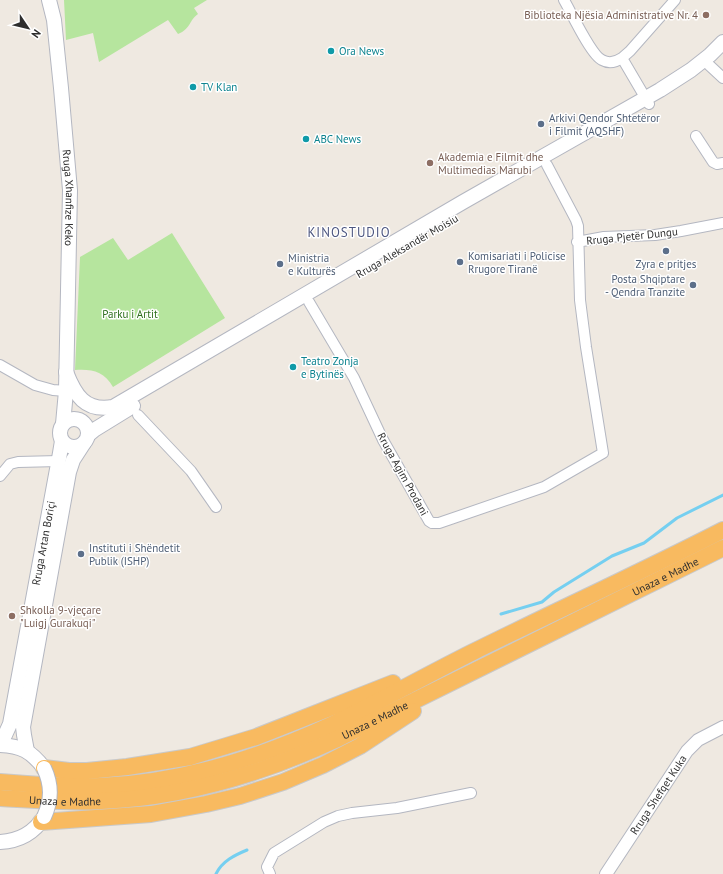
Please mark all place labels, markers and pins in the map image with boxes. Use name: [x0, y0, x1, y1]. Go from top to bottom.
place label: Biblioteka Njësia Administrative Nr. 4: [524, 8, 698, 22]
marker: Biblioteka Njësia Administrative Nr. 4: [701, 10, 711, 20]
place label: Ora News: [339, 44, 385, 58]
marker: Ora News: [326, 46, 336, 56]
place label: TV Klan: [201, 80, 237, 94]
marker: TV Klan: [188, 82, 198, 92]
place label: Arkivi Qendor Shtetëror i Filmit (AQSHF): [549, 111, 660, 138]
marker: Arkivi Qendor Shtetëror i Filmit (AQSHF): [536, 119, 546, 129]
place label: ABC News: [314, 132, 362, 146]
marker: ABC News: [301, 134, 311, 144]
place label: Akademia e Filmit dhe Multimedias Marubi: [438, 150, 544, 177]
marker: Akademia e Filmit dhe Multimedias Marubi: [425, 158, 435, 168]
marker: Zyra e pritjes: [661, 246, 671, 256]
place label: Komisariati i Policise Rrugore Tiranë: [468, 249, 566, 276]
place label: Ministria e Kulturës: [288, 251, 336, 278]
marker: Komisariati i Policise Rrugore Tiranë: [455, 257, 465, 267]
place label: Zyra e pritjes: [636, 257, 697, 271]
marker: Ministria e Kulturës: [275, 259, 285, 269]
place label: Posta Shqiptare - Qendra Tranzite: [605, 272, 685, 299]
marker: Posta Shqiptare - Qendra Tranzite: [688, 280, 698, 290]
place label: Teatro Zonja e Bytinës: [301, 354, 359, 381]
marker: Teatro Zonja e Bytinës: [288, 362, 298, 372]
place label: Instituti i Shëndetit Publik (ISHP): [89, 541, 180, 568]
marker: Instituti i Shëndetit Publik (ISHP): [76, 549, 86, 559]
place label: Shkolla 9-vjeçare "Luigj Gurakuqi": [20, 603, 102, 630]
marker: Shkolla 9-vjeçare "Luigj Gurakuqi": [7, 611, 17, 621]

